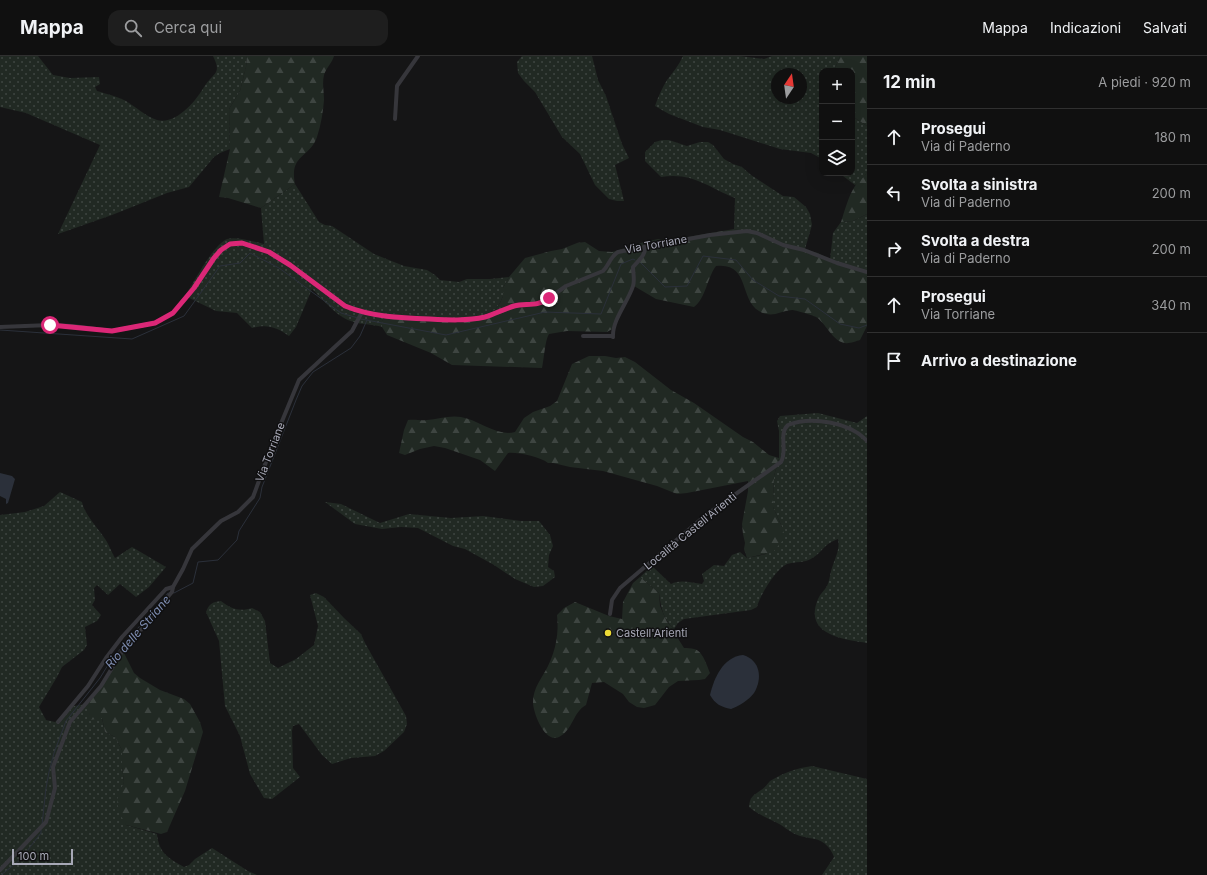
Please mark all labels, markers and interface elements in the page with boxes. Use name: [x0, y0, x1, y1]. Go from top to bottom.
search box: [108, 10, 388, 46]
text: Mappa: [20, 16, 84, 39]
icon: search: [122, 17, 144, 39]
text: Cerca qui: [154, 18, 222, 37]
text: Mappa: [982, 19, 1028, 36]
text: Indicazioni: [1050, 19, 1121, 36]
text: Salvati: [1143, 19, 1187, 36]
north arrow: [771, 68, 807, 104]
map controls: [819, 68, 855, 176]
button: +: [819, 68, 855, 104]
text: 12 min: [883, 72, 936, 92]
text: A piedi · 920 m: [1098, 74, 1191, 90]
button: −: [819, 104, 855, 140]
text: Prosegui: [921, 119, 986, 138]
icon: ahead: [883, 126, 905, 148]
text: 180 m: [1154, 129, 1191, 145]
text: Via di Paderno: [921, 138, 1011, 154]
button: layers: [819, 140, 855, 176]
text: Svolta a sinistra: [921, 175, 1038, 194]
icon: left: [883, 182, 905, 204]
text: 200 m: [1152, 185, 1191, 201]
text: Via di Paderno: [921, 194, 1011, 210]
text: Svolta a destra: [921, 231, 1030, 250]
street label: Via Torriane: [624, 232, 688, 256]
icon: right: [883, 238, 905, 260]
text: 200 m: [1152, 241, 1191, 257]
text: Via di Paderno: [921, 250, 1011, 266]
text: Prosegui: [921, 287, 986, 306]
route end: [540, 289, 558, 307]
icon: ahead: [883, 294, 905, 316]
text: 340 m: [1151, 297, 1191, 313]
text: Via Torriane: [921, 306, 995, 322]
route start: [41, 316, 59, 334]
icon: arrive: [883, 350, 905, 372]
text: Arrivo a destinazione: [921, 351, 1077, 370]
street label: Via Torriane: [252, 420, 288, 484]
street label: Località Castell'Arienti: [641, 489, 739, 573]
water label: Rio delle Striane: [102, 592, 174, 671]
place label: Castell'Arienti: [616, 626, 687, 640]
marker: Castell'Arienti: [603, 628, 613, 638]
scale bar: [12, 847, 73, 866]
text: 100 m: [18, 849, 49, 863]

